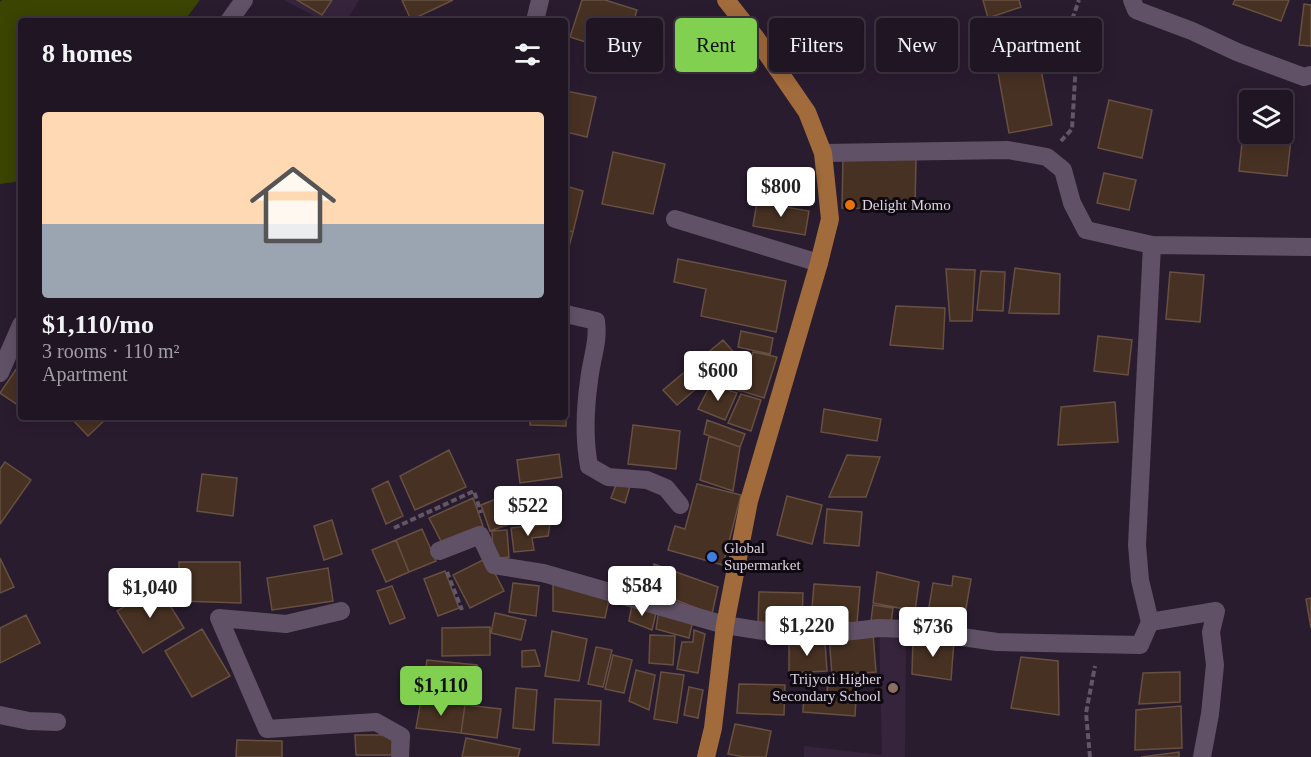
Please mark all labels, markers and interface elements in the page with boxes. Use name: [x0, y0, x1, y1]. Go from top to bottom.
chip: Buy: [586, 18, 663, 72]
chip: Rent: [675, 18, 757, 72]
chip: Filters: [769, 18, 864, 72]
chip: New: [876, 18, 958, 72]
chip: Apartment: [970, 18, 1102, 72]
icon: filters: [511, 38, 544, 71]
text: 8 homes: [42, 39, 132, 68]
map controls: [1239, 90, 1293, 144]
button: layers: [1239, 90, 1293, 144]
icon: home: [239, 151, 347, 259]
pin: $800: [745, 167, 817, 218]
text: $800: [761, 175, 801, 197]
place label: Delight Momo: [862, 197, 951, 213]
marker: Delight Momo: [843, 198, 857, 212]
text: $1,110/mo: [42, 310, 154, 339]
text: 3 rooms · 110 m²: [42, 340, 179, 362]
pin: $600: [682, 351, 754, 402]
text: $600: [698, 359, 738, 381]
text: Apartment: [42, 363, 128, 385]
pin: $522: [492, 486, 564, 537]
text: $522: [508, 494, 548, 516]
place label: Global Supermarket: [724, 540, 801, 573]
marker: Global Supermarket: [705, 550, 719, 564]
pin: $584: [606, 566, 678, 617]
pin: $1,040: [101, 568, 199, 619]
text: $584: [622, 574, 662, 596]
text: $1,040: [123, 576, 178, 598]
pin: $1,220: [758, 606, 856, 657]
pin: $736: [897, 607, 969, 658]
text: $1,220: [780, 614, 835, 636]
text: $736: [913, 615, 953, 637]
pin: $1,110: [392, 666, 490, 717]
place label: Trijyoti Higher Secondary School: [772, 671, 881, 704]
text: $1,110: [414, 674, 468, 696]
marker: Trijyoti Higher Secondary School: [886, 681, 900, 695]

